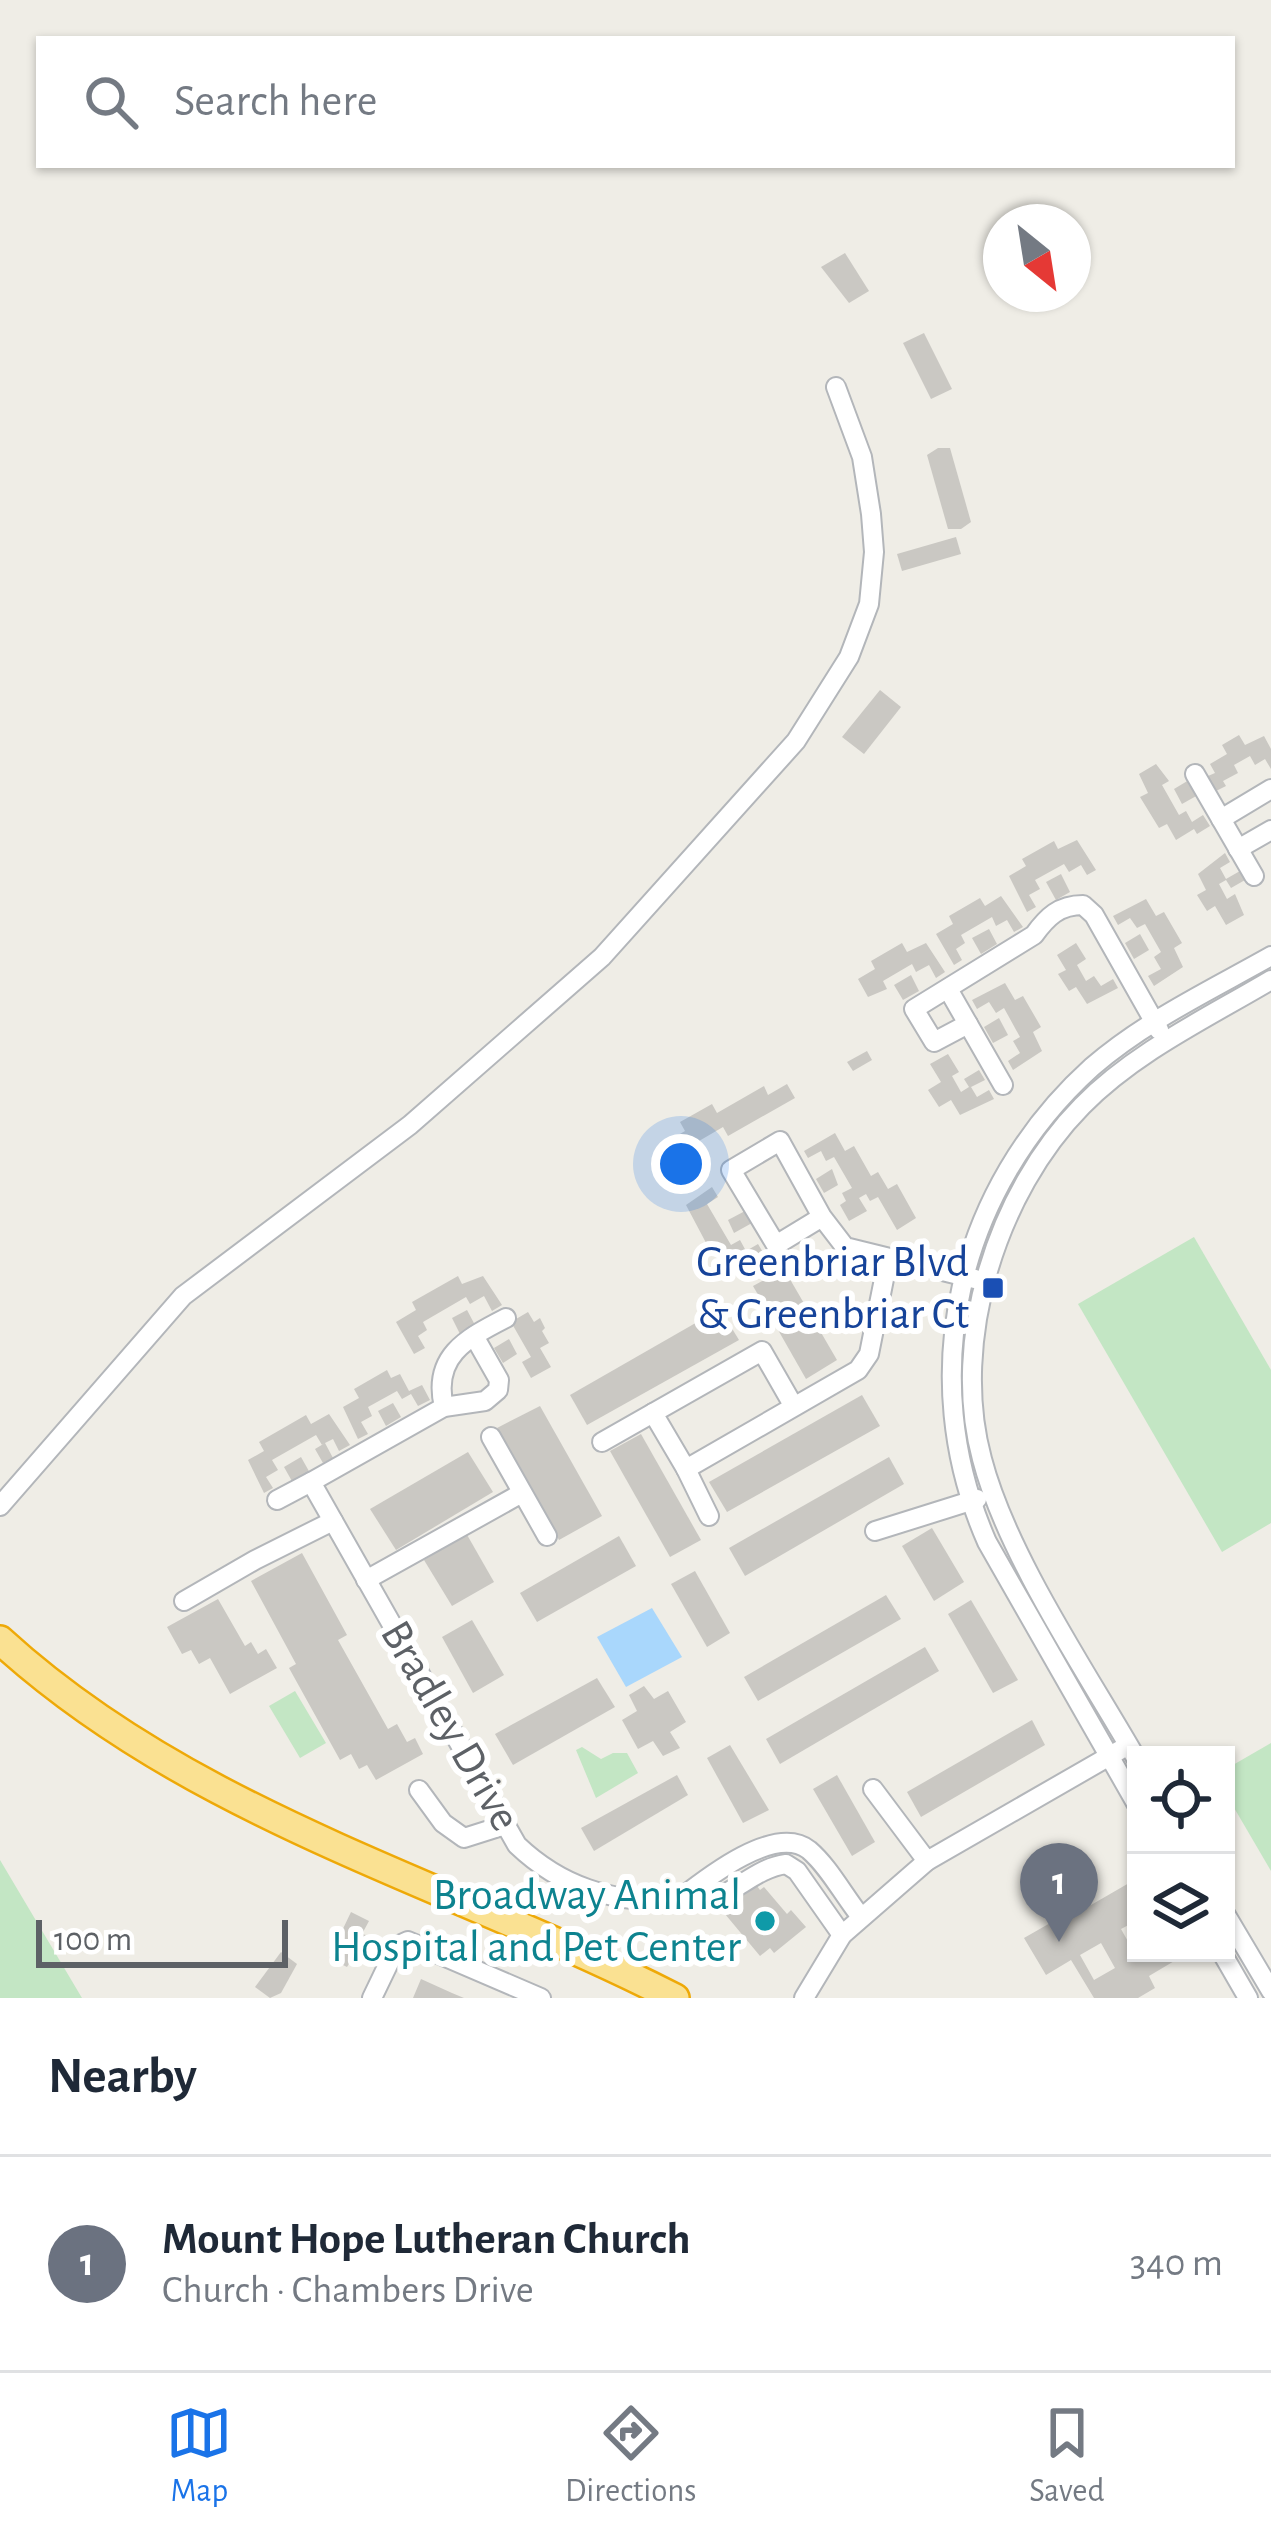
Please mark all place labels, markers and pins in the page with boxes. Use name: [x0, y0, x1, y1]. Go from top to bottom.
place label: Greenbriar Blvd & Greenbriar Ct: [696, 1240, 969, 1337]
marker: Greenbriar Blvd & Greenbriar Ct: [980, 1275, 1006, 1301]
pin: 1: [1020, 1843, 1098, 1942]
place label: Broadway Animal Hospital and Pet Center: [331, 1873, 741, 1970]
marker: Broadway Animal Hospital and Pet Center: [752, 1908, 778, 1934]

